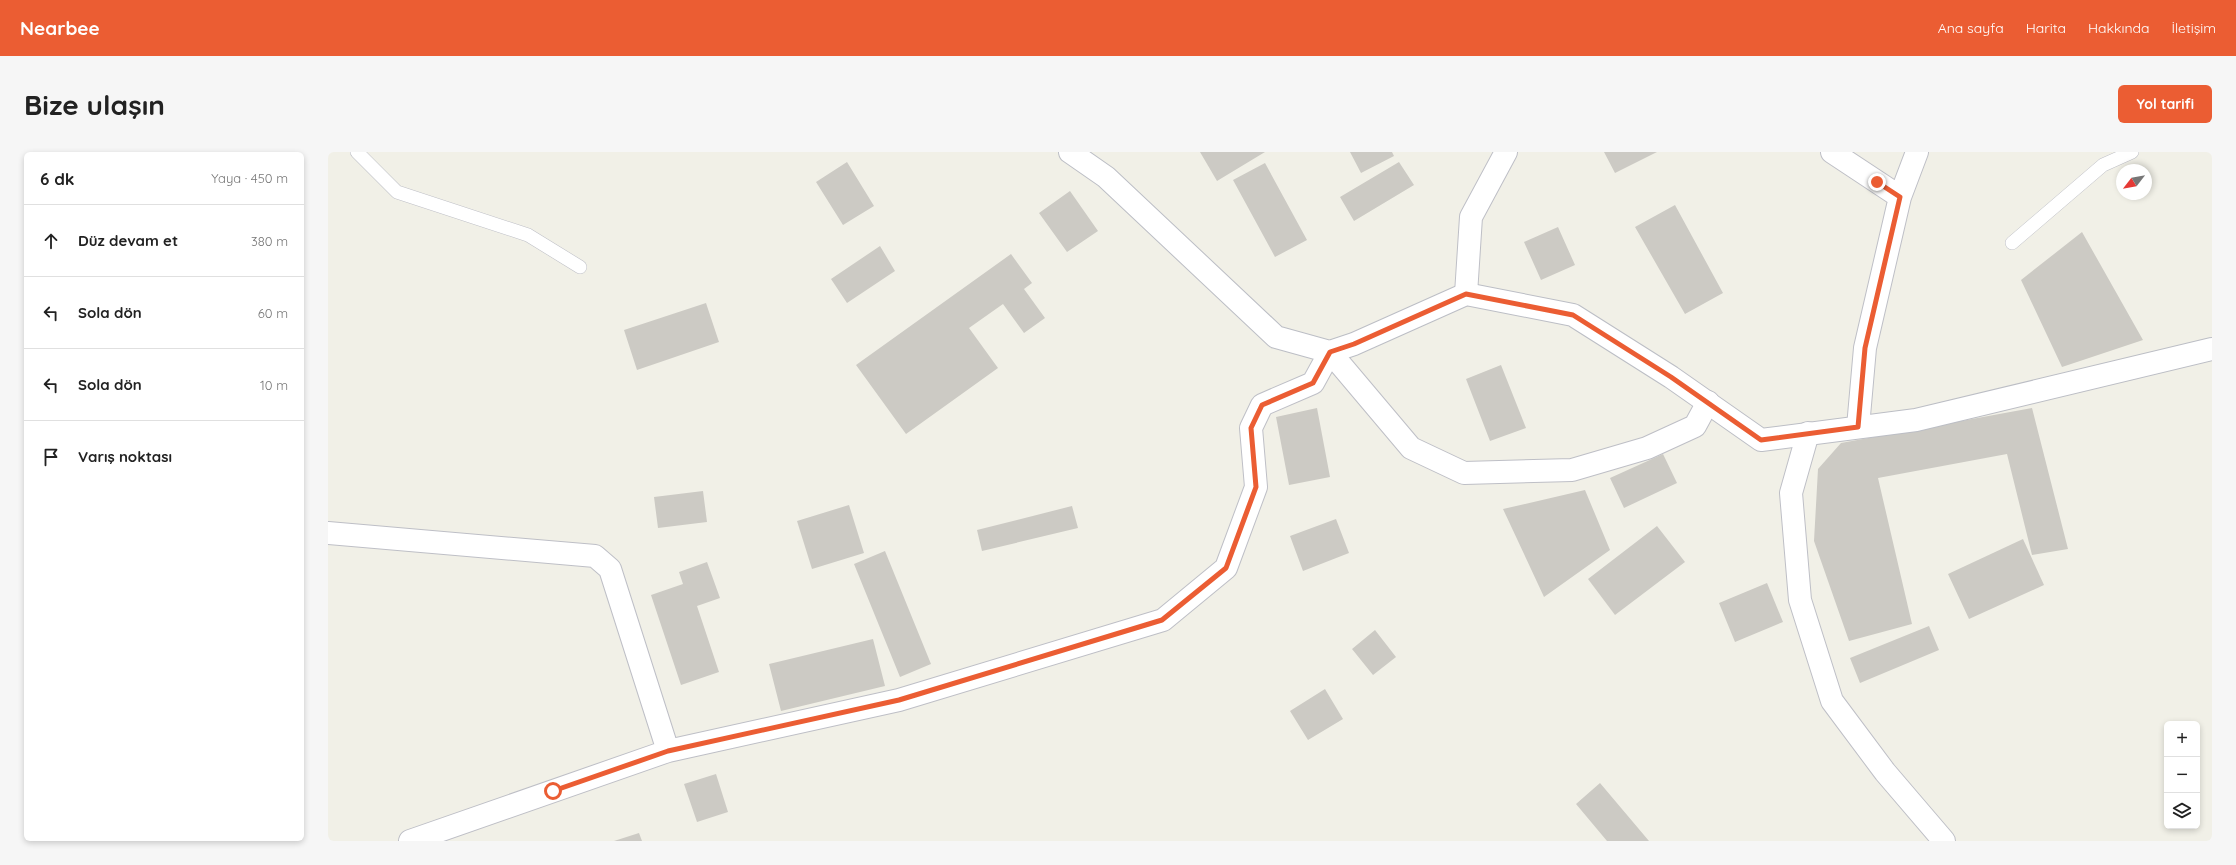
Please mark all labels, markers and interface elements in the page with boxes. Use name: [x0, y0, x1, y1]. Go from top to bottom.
text: Nearbee: [20, 16, 100, 40]
text: Ana sayfa: [1938, 19, 2004, 37]
text: Harita: [2026, 19, 2066, 37]
text: Hakkında: [2088, 19, 2149, 37]
text: İletişim: [2171, 19, 2216, 37]
button: Yol tarifi: [2118, 85, 2212, 123]
text: Bize ulaşın: [24, 87, 165, 122]
north arrow: [2116, 164, 2152, 200]
text: 6 dk: [40, 168, 75, 189]
text: Yaya · 450 m: [211, 170, 288, 186]
route end: [1868, 173, 1886, 191]
icon: ahead: [40, 230, 62, 252]
text: Düz devam et: [78, 231, 178, 250]
text: 380 m: [251, 233, 288, 249]
icon: left: [40, 302, 62, 324]
text: Sola dön: [78, 303, 142, 322]
text: 60 m: [258, 305, 288, 321]
icon: left: [40, 374, 62, 396]
text: Sola dön: [78, 375, 142, 394]
text: 10 m: [260, 377, 288, 393]
icon: arrive: [40, 446, 62, 468]
text: Varış noktası: [78, 447, 172, 466]
map controls: [2164, 721, 2200, 829]
button: +: [2164, 721, 2200, 757]
button: −: [2164, 757, 2200, 793]
route start: [544, 782, 562, 800]
button: layers: [2164, 793, 2200, 829]

